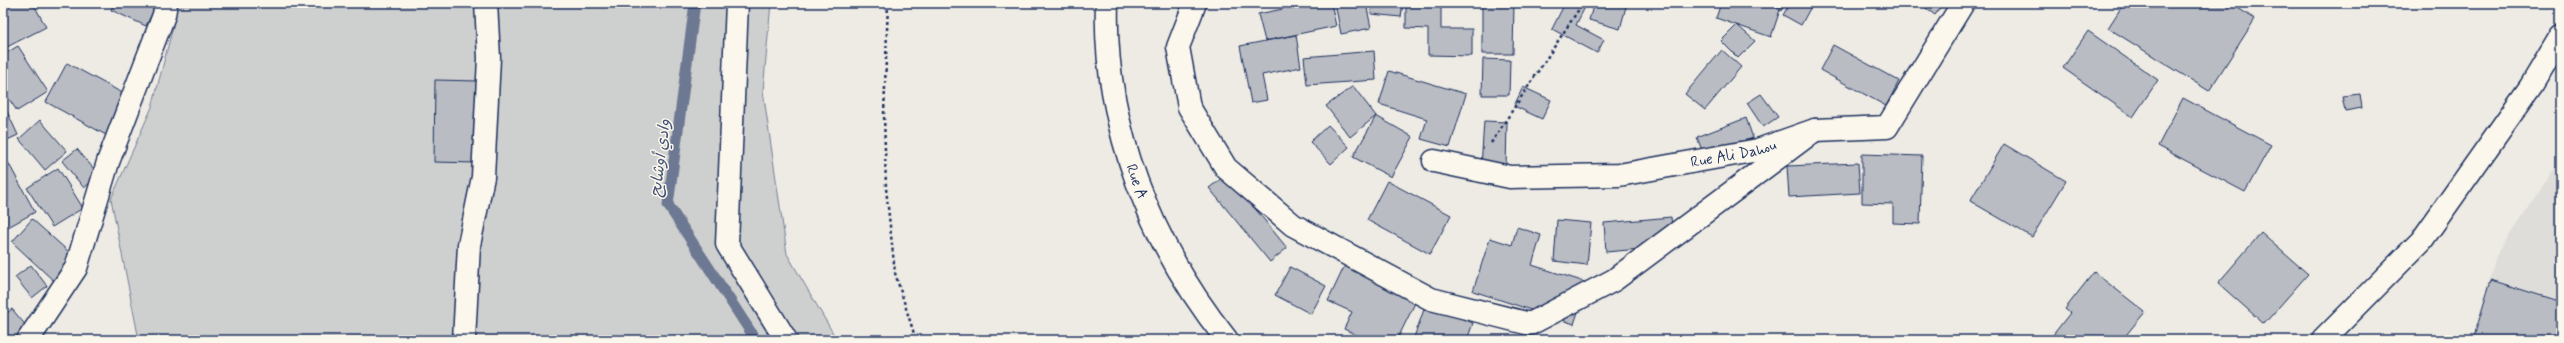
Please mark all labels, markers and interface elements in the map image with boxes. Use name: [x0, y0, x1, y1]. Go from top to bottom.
water label: وادي أوشايح: [645, 118, 676, 198]
street label: Rue Ali Dahou: [1689, 135, 1779, 173]
street label: Rue A: [1121, 161, 1152, 202]

